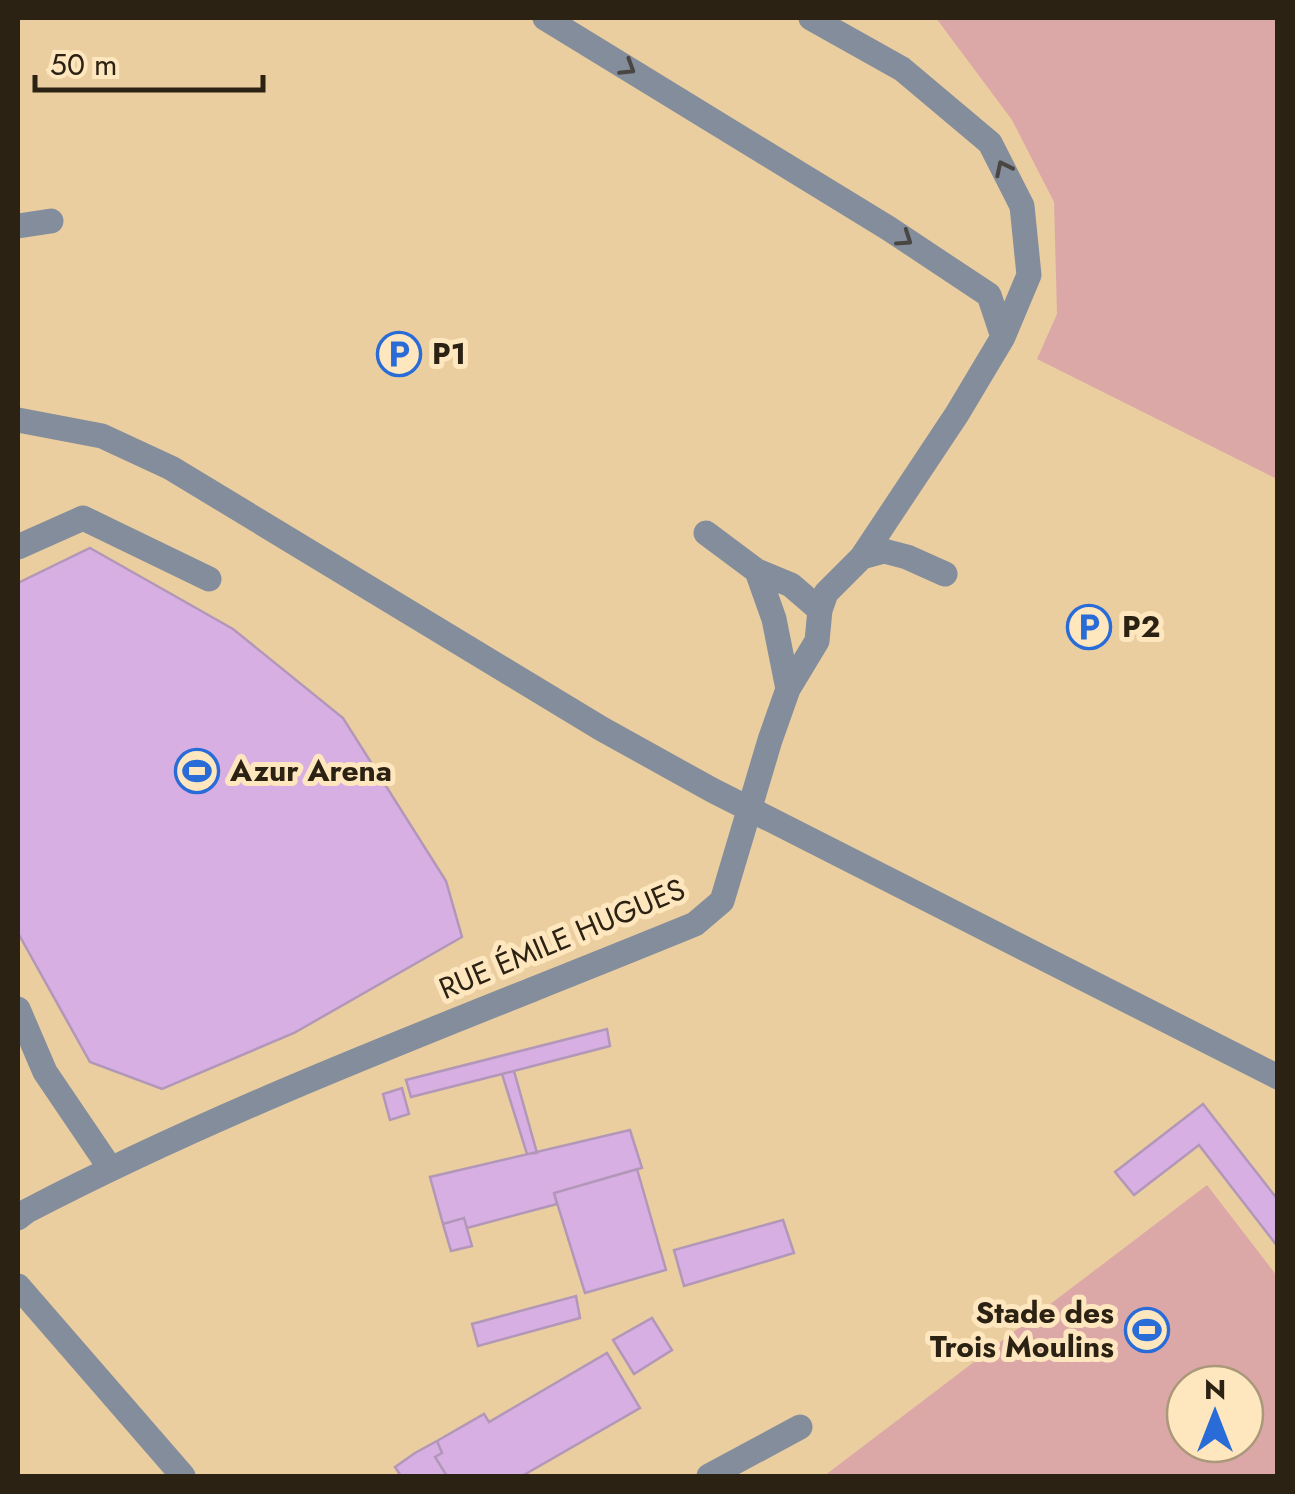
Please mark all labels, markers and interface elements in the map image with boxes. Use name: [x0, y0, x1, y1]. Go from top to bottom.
scale bar: [35, 30, 262, 92]
text: 50 m: [50, 43, 117, 86]
one-way arrow: [618, 56, 636, 75]
one-way arrow: [995, 160, 1015, 178]
one-way arrow: [894, 227, 912, 246]
parking icon: P1: [376, 331, 422, 377]
place label: P1: [432, 332, 466, 375]
parking icon: P2: [1066, 604, 1112, 650]
place label: P2: [1122, 605, 1160, 648]
sports icon: Azur Arena: [174, 748, 220, 794]
place label: Azur Arena: [229, 749, 392, 792]
street label: RUE ÉMILE HUGUES: [432, 867, 691, 1010]
place label: Stade des Trois Moulins: [930, 1291, 1114, 1368]
sports icon: Stade des Trois Moulins: [1124, 1307, 1170, 1353]
north arrow: [1165, 1364, 1265, 1464]
text: N: [1204, 1369, 1226, 1410]

